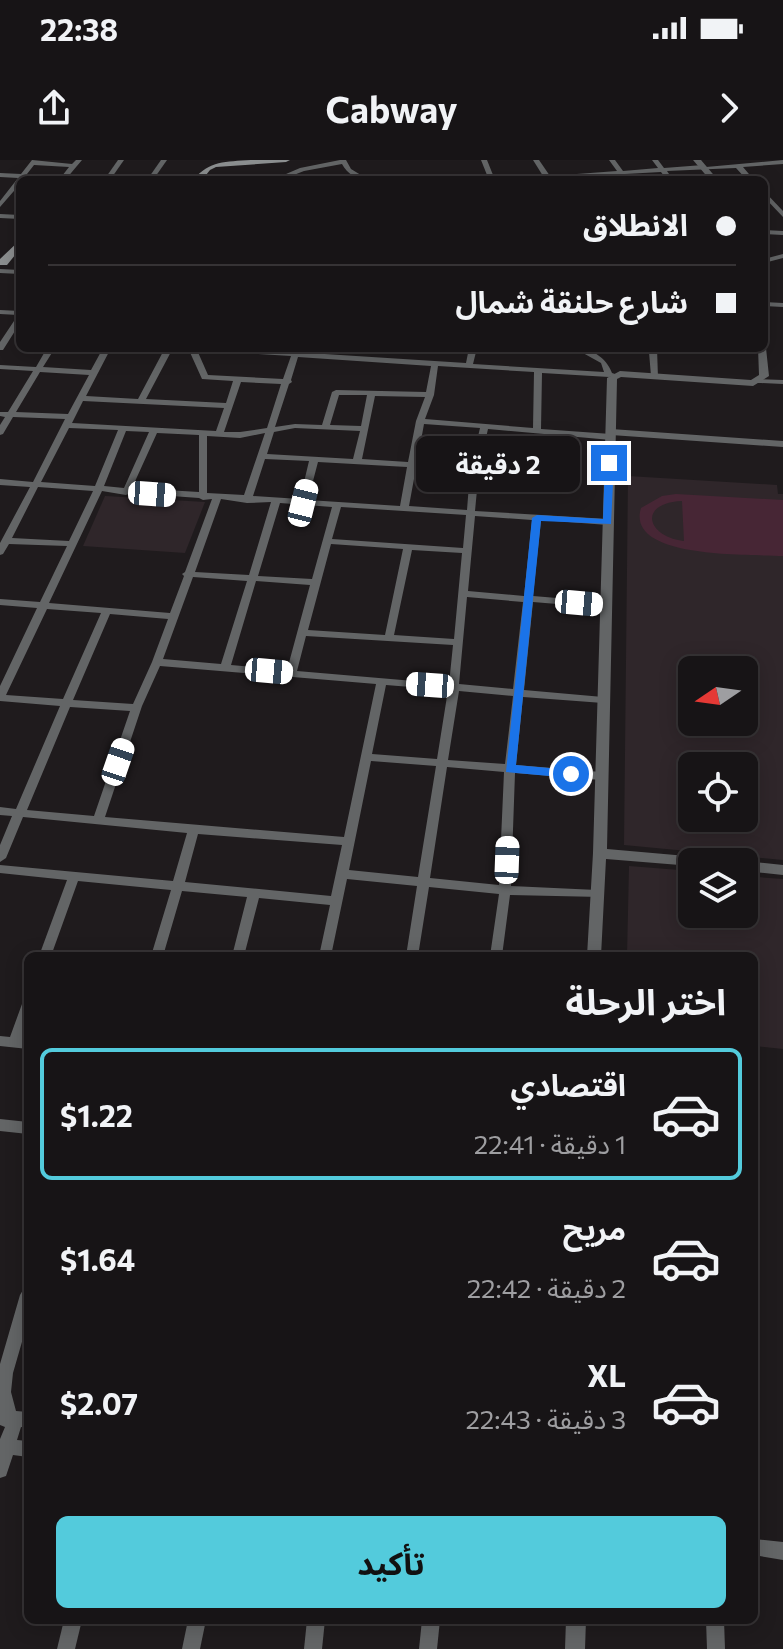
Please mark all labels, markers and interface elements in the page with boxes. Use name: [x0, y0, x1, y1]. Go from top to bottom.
text: 22:38: [40, 10, 118, 47]
icon: share: [32, 86, 76, 130]
text: Cabway: [325, 86, 458, 130]
icon: forward: [707, 86, 751, 130]
text: الانطلاق: [583, 205, 688, 242]
text: شارع حلنقة شمال: [455, 282, 688, 319]
callout: 2 دقيقة: [417, 435, 581, 491]
route end: [591, 445, 627, 481]
text: 2 دقيقة: [455, 448, 541, 479]
car: [286, 477, 320, 529]
car: [127, 480, 177, 508]
car: [554, 589, 604, 617]
north arrow: [678, 656, 758, 736]
map controls: [678, 656, 758, 928]
car: [244, 657, 294, 685]
car: [405, 671, 455, 699]
car: [99, 735, 137, 789]
button: locate: [678, 752, 758, 832]
route start: [553, 756, 589, 792]
car: [494, 836, 520, 884]
button: layers: [678, 848, 758, 928]
text: اختر الرحلة: [565, 978, 726, 1022]
text: اقتصادي: [511, 1065, 626, 1102]
icon: car: [650, 1078, 722, 1150]
text: $1.22: [60, 1096, 133, 1133]
text: 1 دقيقة · 22:41: [474, 1128, 626, 1159]
text: مريح: [563, 1209, 626, 1246]
icon: car: [650, 1222, 722, 1294]
text: $1.64: [60, 1240, 135, 1277]
text: 2 دقيقة · 22:42: [467, 1272, 626, 1303]
text: XL: [587, 1356, 626, 1393]
icon: car: [650, 1366, 722, 1438]
text: $2.07: [60, 1384, 138, 1421]
text: 3 دقيقة · 22:43: [465, 1403, 626, 1434]
button: تأكيد: [56, 1516, 726, 1608]

